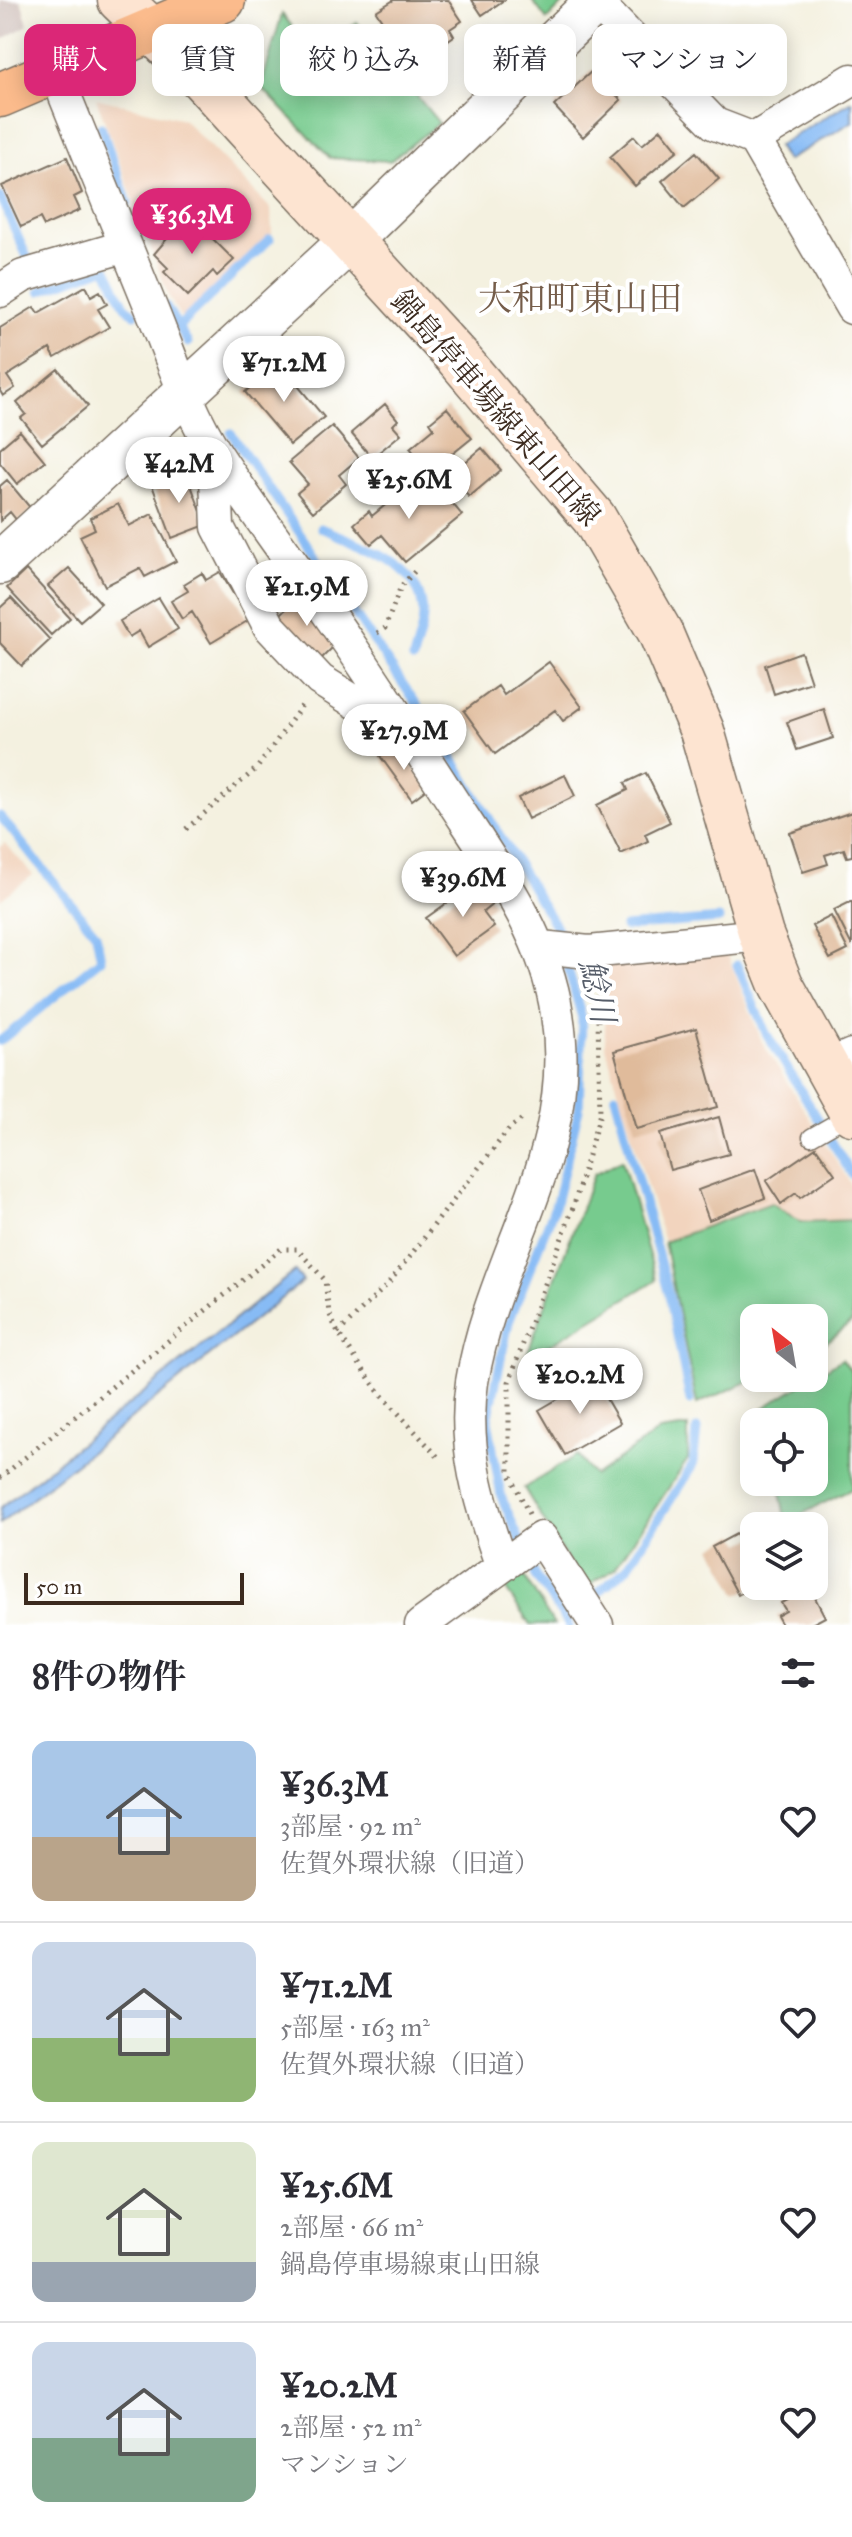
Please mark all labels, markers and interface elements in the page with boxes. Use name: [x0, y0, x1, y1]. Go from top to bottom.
chip: 購入: [24, 24, 136, 96]
chip: 賃貸: [152, 24, 264, 96]
chip: 絞り込み: [280, 24, 448, 96]
chip: 新着: [464, 24, 576, 96]
chip: マンション: [592, 24, 787, 96]
pin: ¥36.3M: [127, 188, 257, 256]
text: ¥36.3M: [150, 198, 234, 230]
district label: 大和町東山田: [478, 278, 682, 319]
street label: 鍋島停車場線東山田線: [384, 283, 608, 533]
pin: ¥71.2M: [219, 336, 349, 404]
text: ¥71.2M: [241, 346, 327, 378]
pin: ¥42M: [132, 437, 226, 505]
text: ¥42M: [143, 447, 215, 479]
pin: ¥25.6M: [344, 453, 474, 521]
text: ¥25.6M: [366, 463, 452, 495]
pin: ¥21.9M: [242, 560, 372, 628]
text: ¥21.9M: [264, 570, 350, 602]
pin: ¥27.9M: [339, 704, 469, 772]
text: ¥27.9M: [360, 714, 448, 746]
pin: ¥39.6M: [398, 851, 528, 919]
text: ¥39.6M: [420, 861, 506, 893]
water label: 鯰川: [571, 956, 623, 1029]
north arrow: [740, 1304, 828, 1392]
map controls: [740, 1304, 828, 1600]
pin: ¥20.2M: [515, 1348, 645, 1416]
text: ¥20.2M: [535, 1358, 625, 1390]
button: locate: [740, 1408, 828, 1496]
button: layers: [740, 1512, 828, 1600]
scale bar: [24, 1569, 244, 1605]
text: 50 m: [36, 1573, 82, 1600]
icon: filters: [776, 1651, 820, 1695]
text: 8件の物件: [32, 1656, 186, 1697]
text: ¥36.3M: [280, 1764, 389, 1805]
icon: home: [96, 1773, 192, 1869]
icon: heart: [776, 1799, 820, 1843]
text: 3部屋 · 92 m²: [280, 1810, 421, 1842]
text: 佐賀外環状線（旧道）: [280, 1847, 540, 1879]
text: ¥71.2M: [280, 1965, 393, 2006]
icon: home: [96, 1974, 192, 2070]
icon: heart: [776, 2000, 820, 2044]
text: 5部屋 · 163 m²: [280, 2011, 430, 2043]
text: 佐賀外環状線（旧道）: [280, 2048, 540, 2080]
text: ¥25.6M: [280, 2165, 393, 2206]
icon: home: [96, 2174, 192, 2270]
icon: heart: [776, 2200, 820, 2244]
text: 2部屋 · 66 m²: [280, 2211, 423, 2243]
text: 鍋島停車場線東山田線: [280, 2248, 540, 2280]
text: ¥20.2M: [280, 2365, 398, 2406]
icon: home: [96, 2374, 192, 2470]
icon: heart: [776, 2400, 820, 2444]
text: 2部屋 · 52 m²: [280, 2411, 422, 2443]
text: マンション: [280, 2448, 409, 2480]

